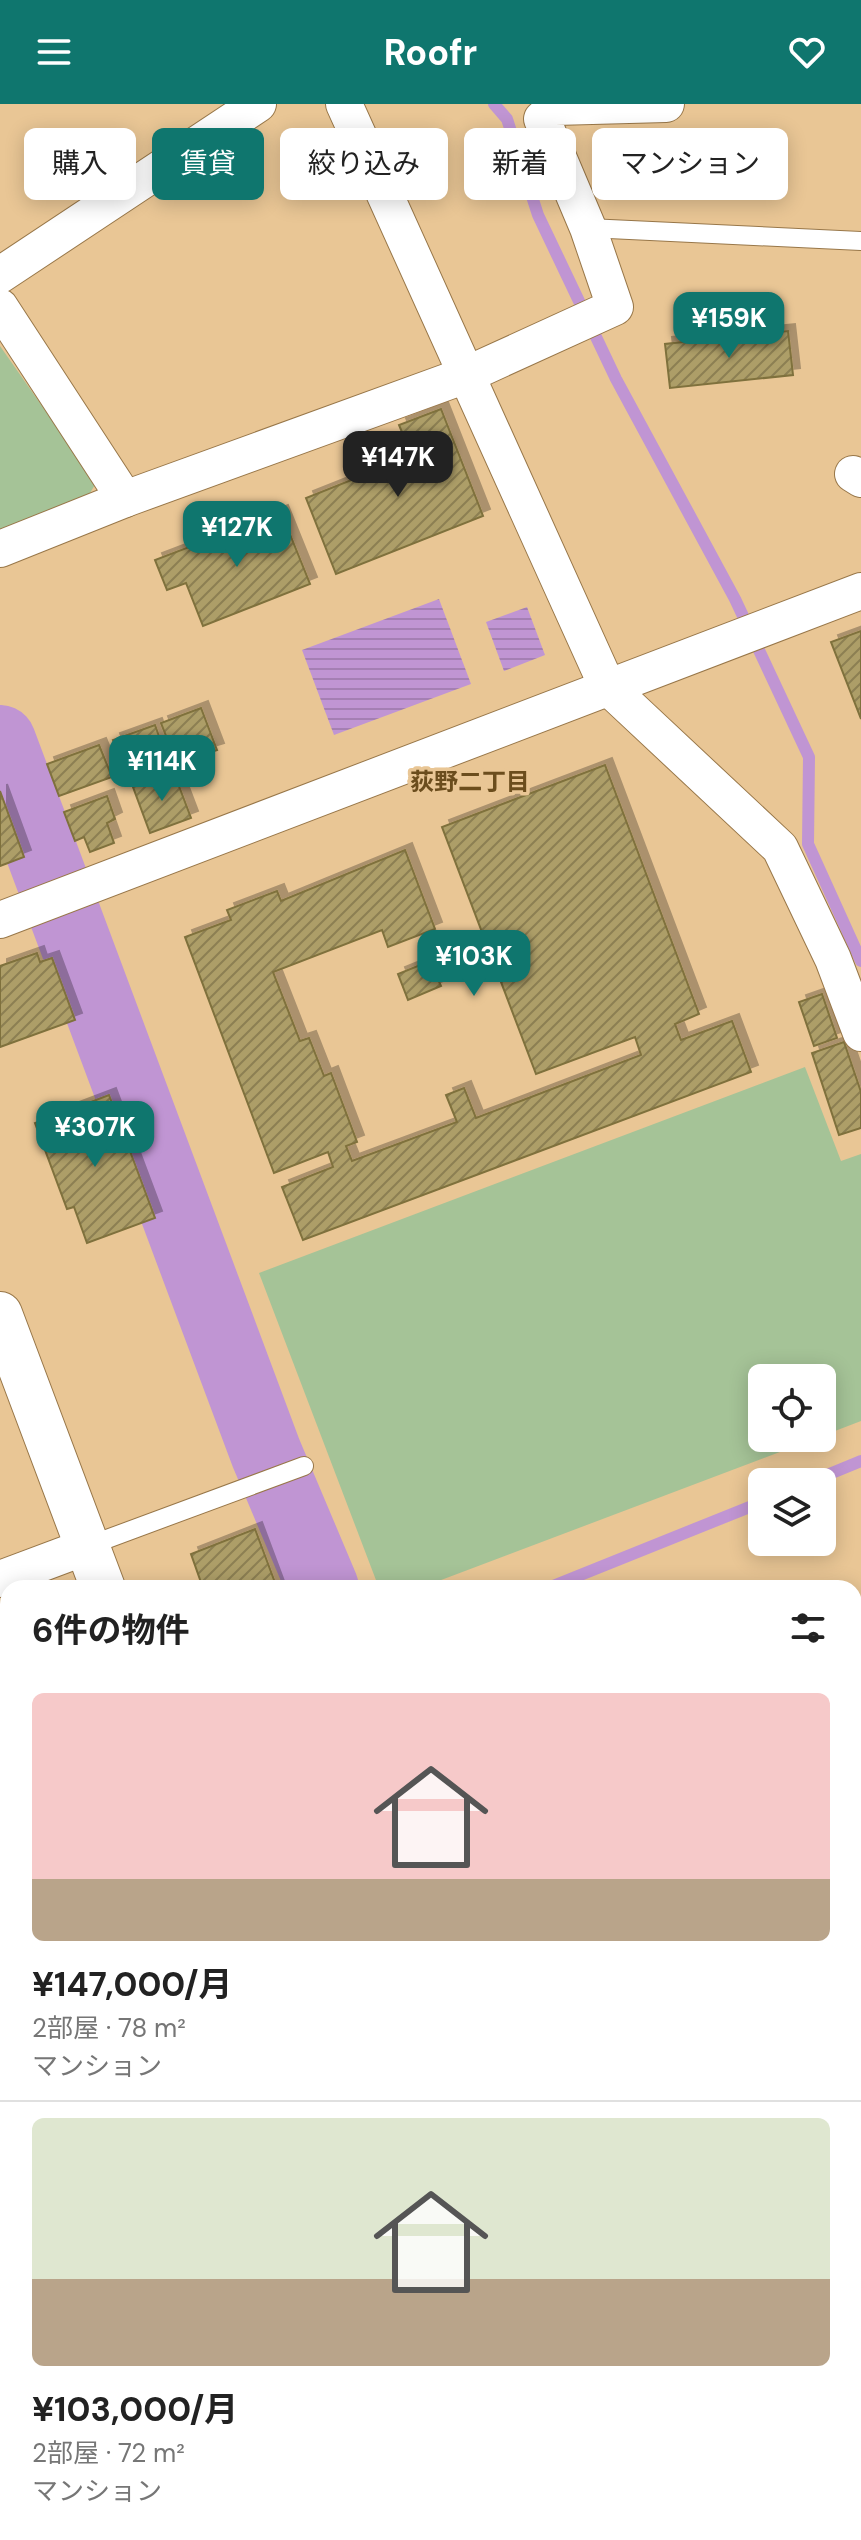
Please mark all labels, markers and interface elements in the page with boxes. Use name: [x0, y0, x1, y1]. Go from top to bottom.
text: Roofr: [384, 29, 477, 76]
icon: menu: [32, 30, 76, 74]
icon: heart: [785, 30, 829, 74]
chip: 購入: [24, 128, 136, 200]
chip: 賃貸: [152, 128, 264, 200]
chip: 絞り込み: [280, 128, 448, 200]
chip: 新着: [464, 128, 576, 200]
chip: マンション: [592, 128, 788, 200]
pin: ¥159K: [673, 292, 785, 360]
text: ¥159K: [691, 301, 767, 335]
pin: ¥147K: [342, 431, 454, 499]
text: ¥147K: [361, 440, 435, 474]
pin: ¥127K: [181, 501, 293, 569]
text: ¥127K: [201, 510, 273, 544]
pin: ¥114K: [106, 735, 218, 803]
text: ¥114K: [127, 744, 197, 778]
district label: 荻野二丁目: [410, 766, 530, 797]
pin: ¥103K: [418, 930, 530, 998]
text: ¥103K: [435, 939, 513, 973]
pin: ¥307K: [39, 1101, 151, 1169]
text: ¥307K: [54, 1110, 136, 1144]
map controls: [748, 1364, 836, 1556]
button: locate: [748, 1364, 836, 1452]
button: layers: [748, 1468, 836, 1556]
icon: filters: [786, 1606, 830, 1650]
text: 6件の物件: [32, 1608, 190, 1653]
icon: home: [359, 1745, 503, 1889]
text: ¥147,000/月: [32, 1962, 232, 2007]
text: 2部屋 · 78 m²: [32, 2011, 186, 2045]
text: マンション: [32, 2049, 162, 2083]
icon: home: [359, 2170, 503, 2314]
text: ¥103,000/月: [32, 2387, 238, 2432]
text: 2部屋 · 72 m²: [32, 2436, 185, 2470]
text: マンション: [32, 2474, 162, 2508]

